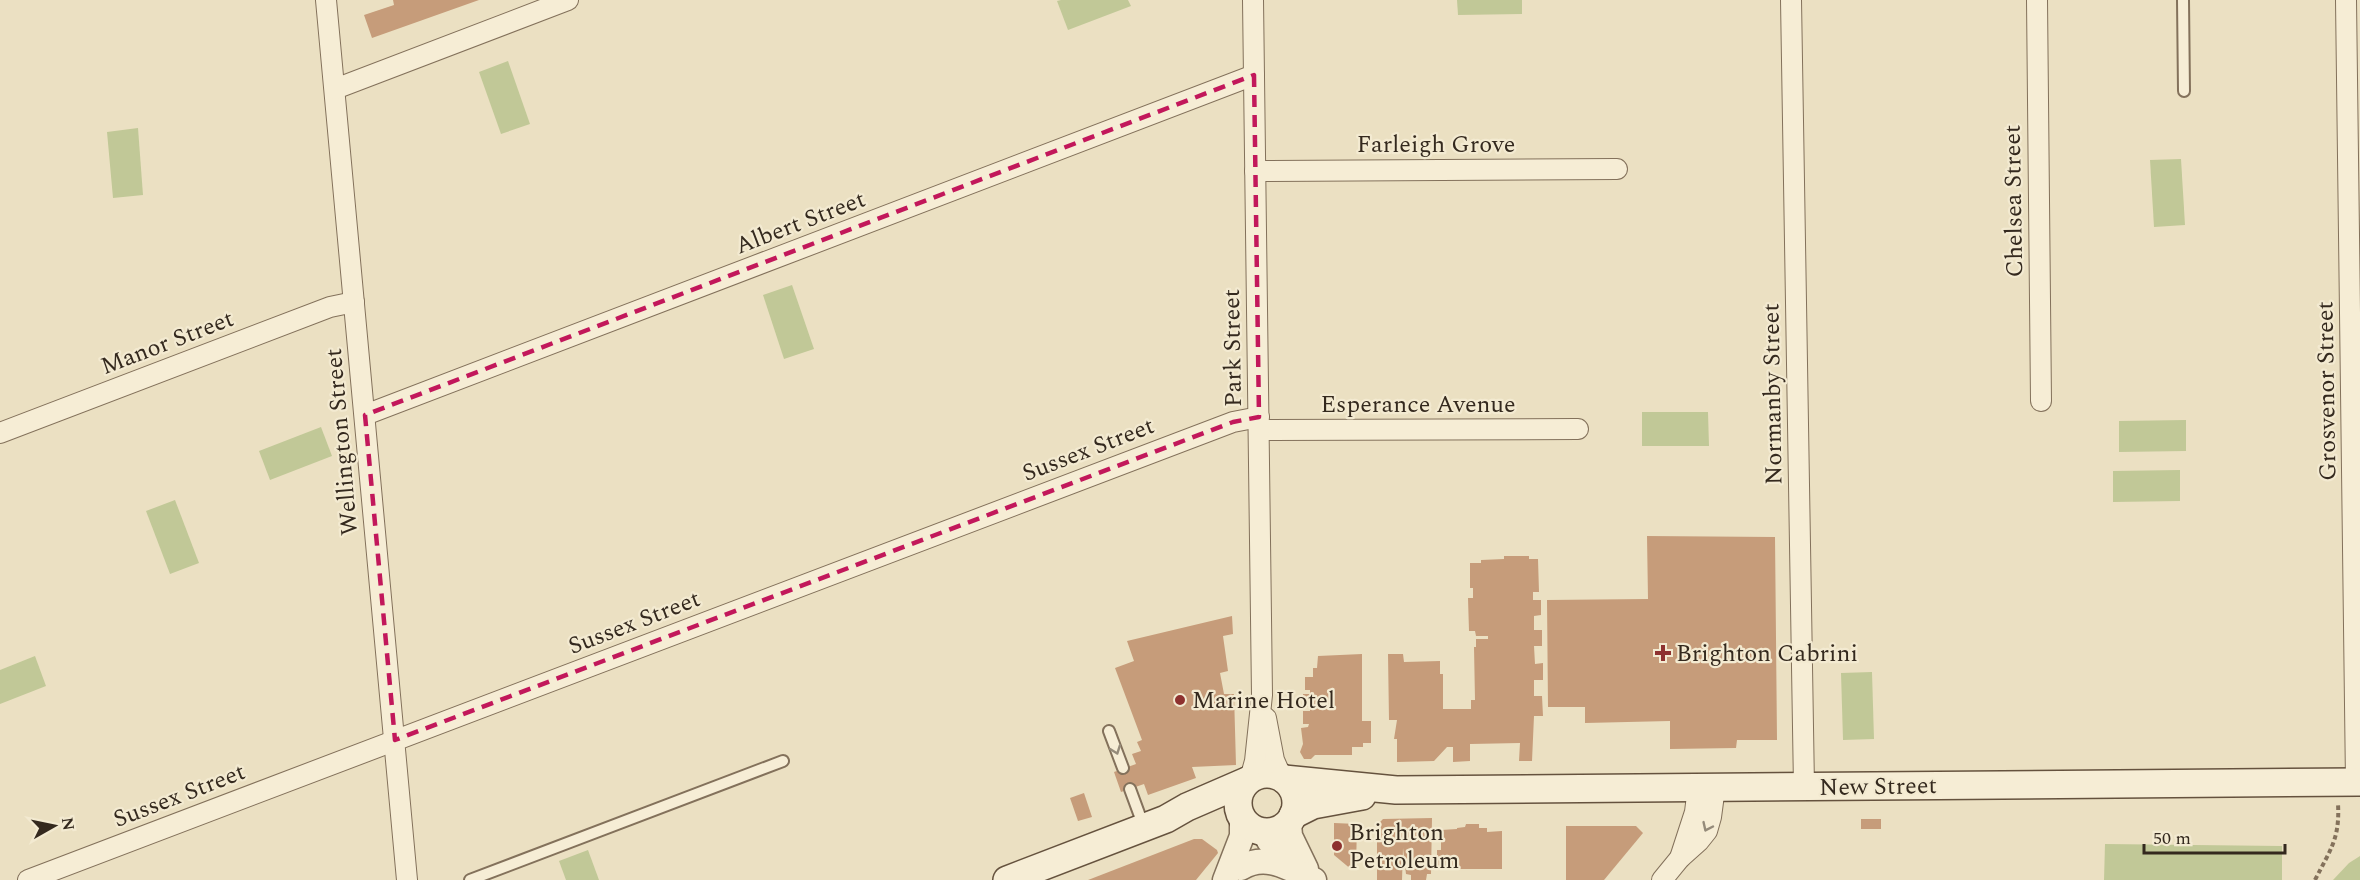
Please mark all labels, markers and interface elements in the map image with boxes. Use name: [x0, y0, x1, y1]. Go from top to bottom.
street label: Chelsea Street: [1995, 124, 2033, 278]
street label: Farleigh Grove: [1357, 127, 1515, 163]
street label: Albert Street: [730, 182, 871, 264]
street label: Park Street: [1214, 288, 1252, 408]
street label: Manor Street: [95, 301, 239, 385]
street label: Grosvenor Street: [2307, 301, 2347, 481]
street label: Normanby Street: [1753, 303, 1793, 485]
street label: Wellington Street: [316, 347, 368, 537]
street label: Esperance Avenue: [1320, 387, 1516, 423]
street label: Sussex Street: [1017, 408, 1160, 492]
street label: Sussex Street: [563, 581, 706, 665]
place label: Brighton Cabrini: [1676, 636, 1858, 672]
marker: Brighton Cabrini: [1654, 644, 1672, 662]
place label: Marine Hotel: [1192, 683, 1335, 719]
marker: Marine Hotel: [1173, 693, 1187, 707]
one-way arrow: [1108, 744, 1121, 755]
street label: Sussex Street: [108, 754, 251, 838]
street label: New Street: [1819, 768, 1937, 806]
north arrow: [24, 796, 84, 856]
text: N: [55, 815, 81, 832]
place label: Brighton Petroleum: [1349, 815, 1459, 879]
scale bar: [2144, 817, 2285, 855]
one-way arrow: [1702, 821, 1714, 832]
text: 50 m: [2153, 825, 2191, 852]
marker: Brighton Petroleum: [1330, 839, 1344, 853]

